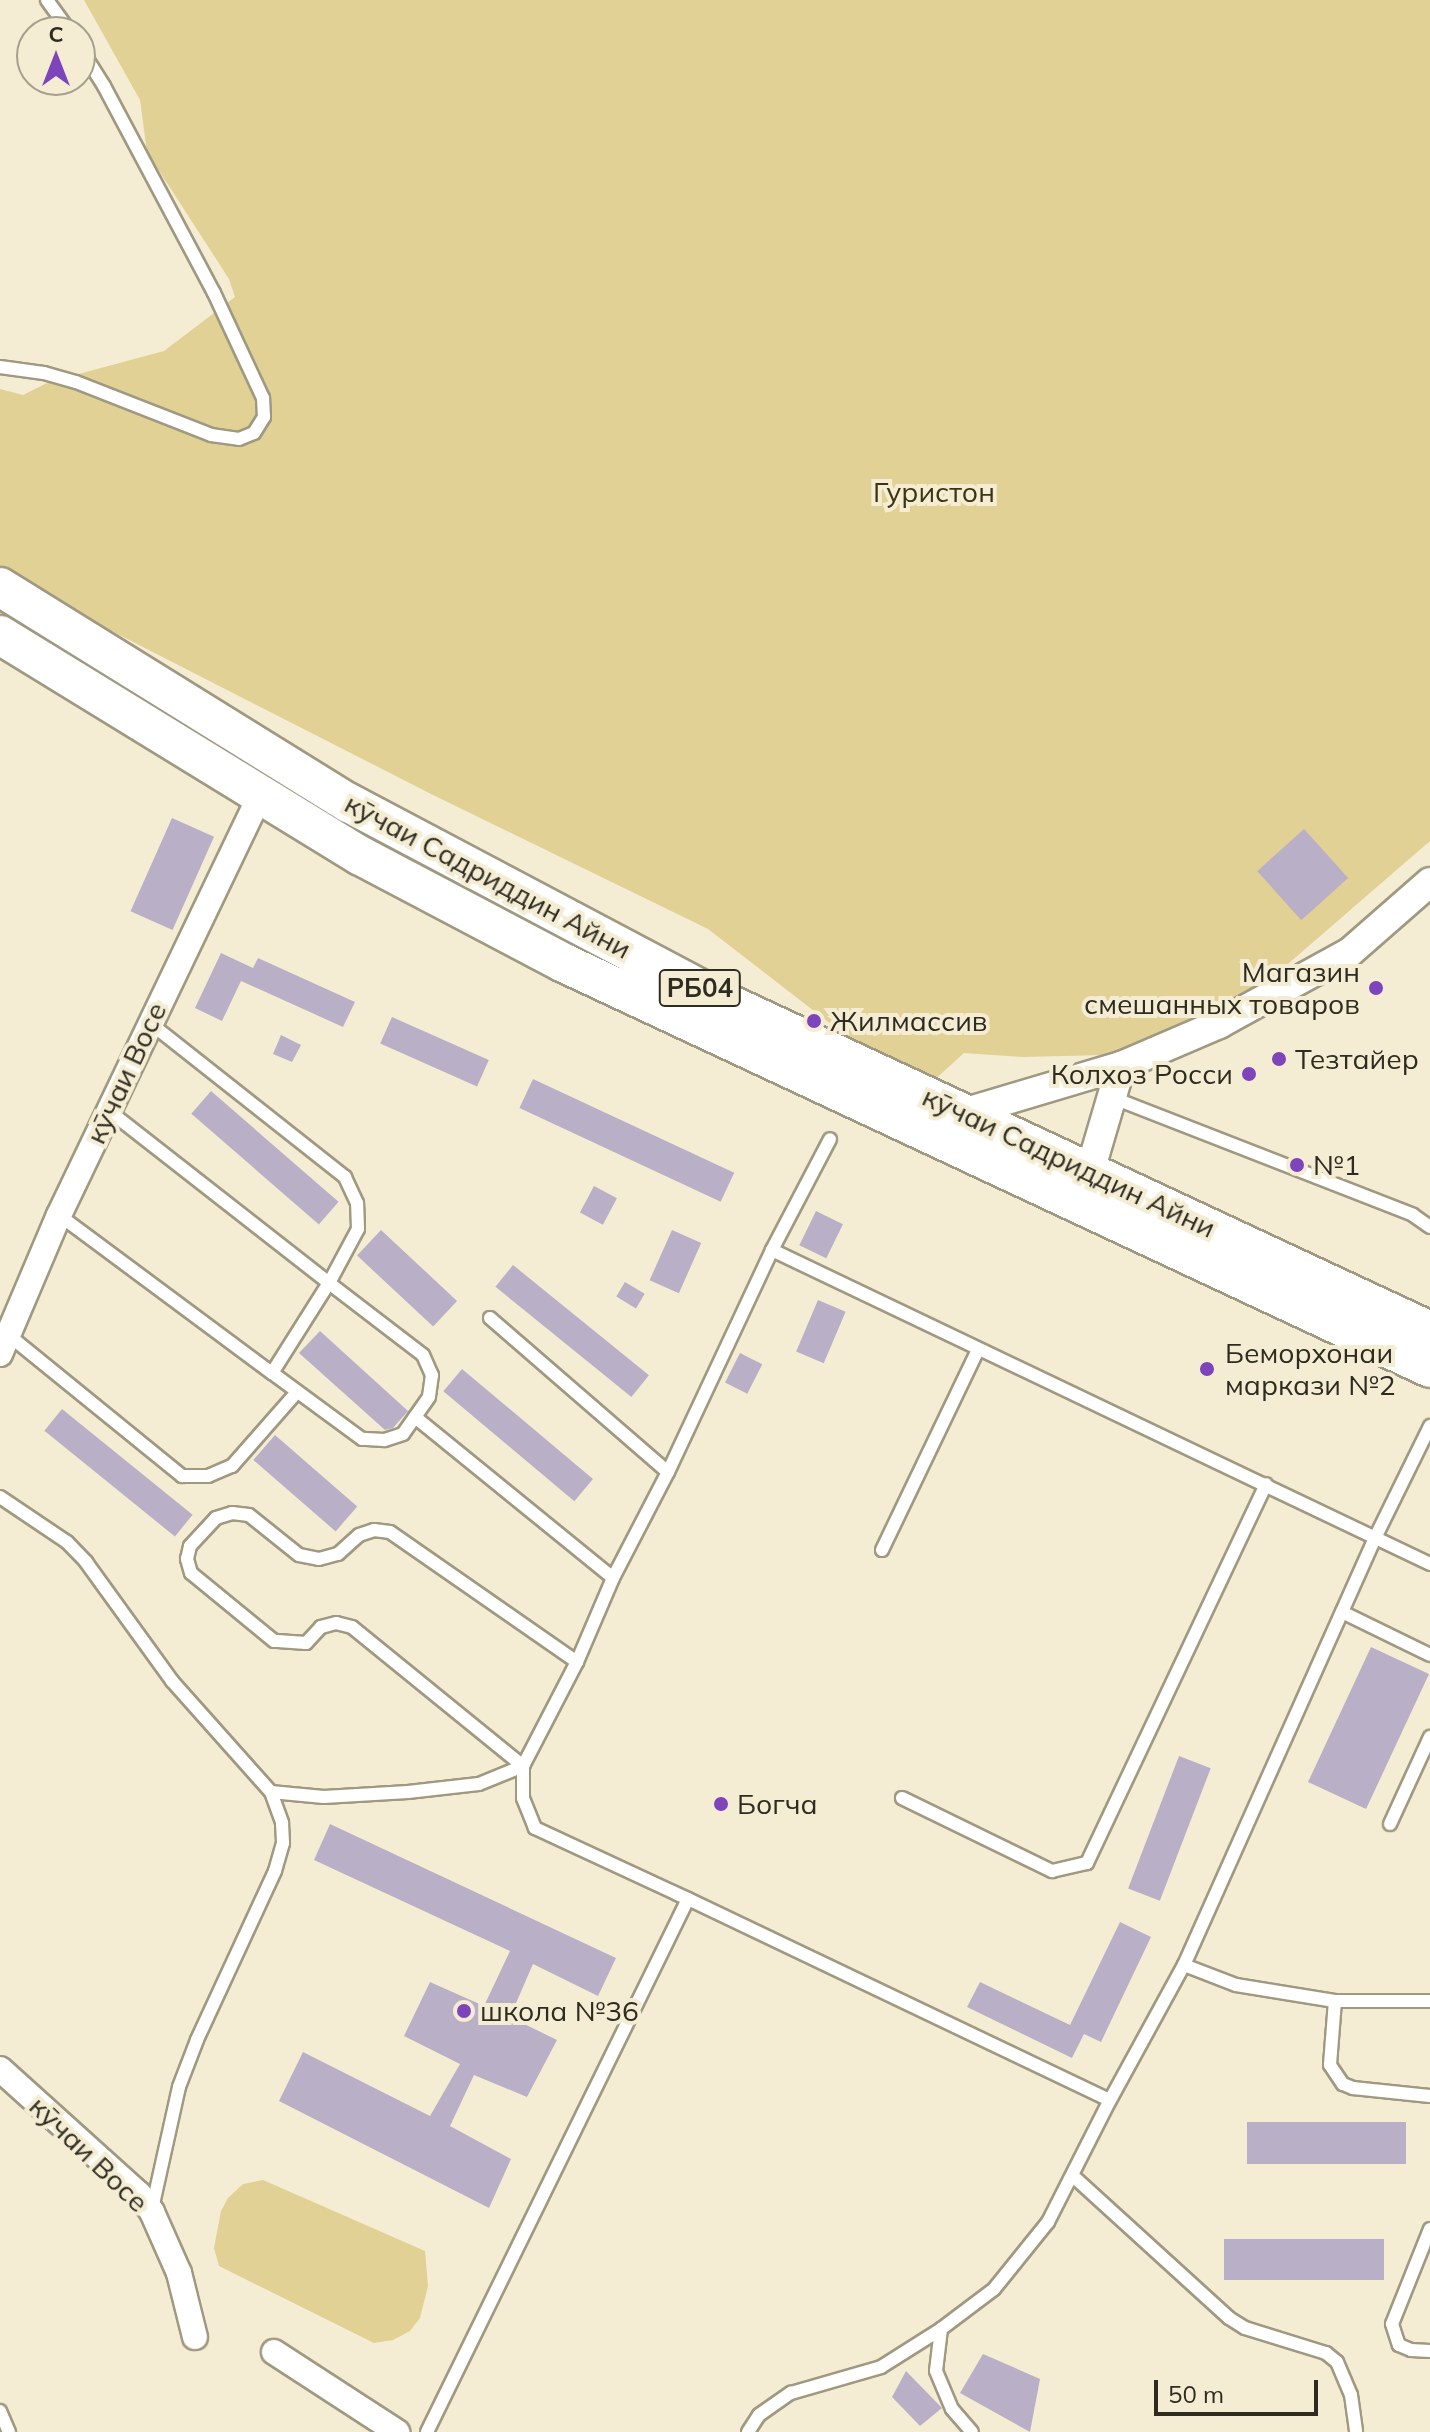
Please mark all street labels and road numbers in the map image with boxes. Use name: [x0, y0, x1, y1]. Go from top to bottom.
street label: кӯчаи Садриддин Айни: [339, 786, 637, 966]
road number: РБ04: [658, 966, 742, 1010]
street label: кӯчаи Восе: [79, 997, 173, 1149]
street label: кӯчаи Садриддин Айни: [917, 1079, 1221, 1245]
street label: кӯчаи Восе: [23, 2089, 155, 2219]

